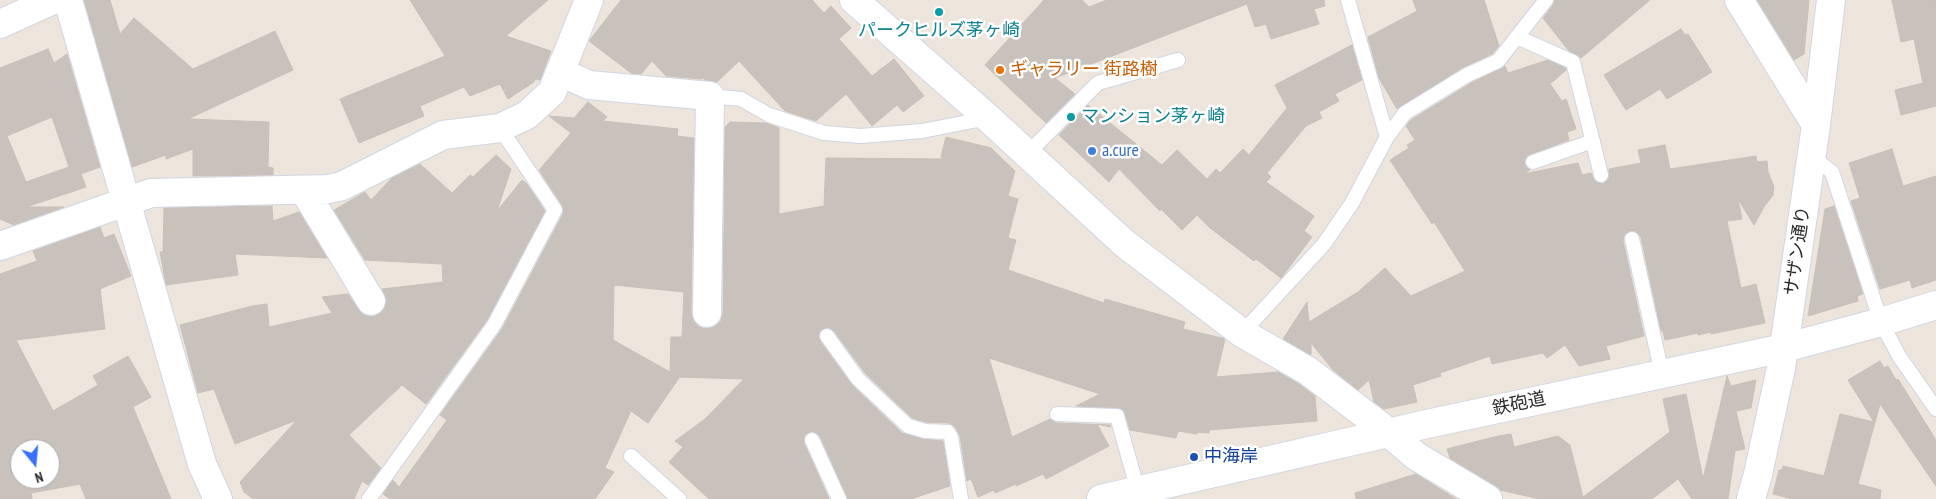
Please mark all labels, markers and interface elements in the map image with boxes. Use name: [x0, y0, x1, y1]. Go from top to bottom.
marker: パークヒルズ茅ヶ崎: [933, 6, 945, 18]
place label: パークヒルズ茅ヶ崎: [858, 20, 1020, 42]
place label: ギャラリー 街路樹: [1010, 59, 1158, 81]
marker: ギャラリー 街路樹: [994, 64, 1006, 76]
place label: マンション茅ヶ崎: [1081, 106, 1225, 128]
marker: マンション茅ヶ崎: [1065, 111, 1077, 123]
place label: a.cure: [1102, 140, 1139, 162]
marker: a.cure: [1086, 145, 1098, 157]
street label: サザン通り: [1781, 205, 1815, 297]
street label: 鉄砲道: [1490, 388, 1548, 420]
north arrow: [10, 439, 60, 489]
place label: 中海岸: [1204, 446, 1258, 468]
marker: 中海岸: [1188, 451, 1200, 463]
text: N: [33, 468, 45, 487]

